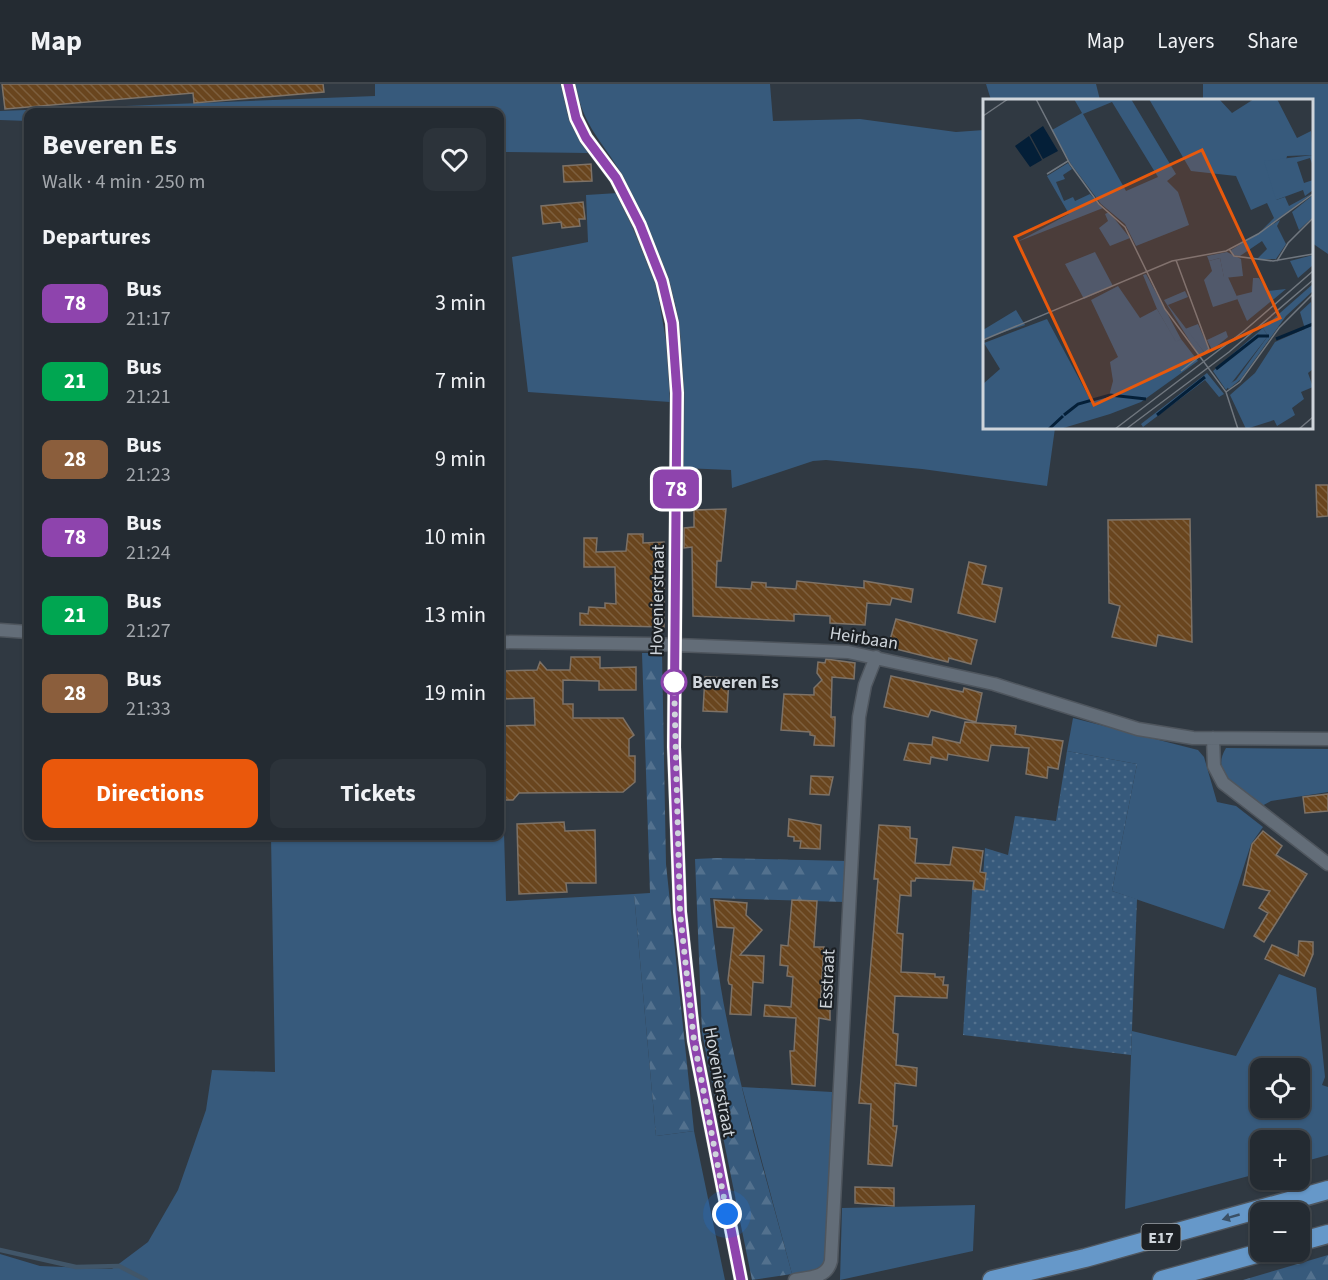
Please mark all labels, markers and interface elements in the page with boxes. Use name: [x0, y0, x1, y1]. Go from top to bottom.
text: Map: [30, 21, 82, 61]
text: Map: [1087, 26, 1124, 56]
text: Layers: [1157, 26, 1214, 56]
text: Share: [1247, 26, 1298, 56]
inset map: [983, 99, 1313, 429]
text: Beveren Es: [42, 125, 177, 165]
button: heart: [423, 128, 486, 191]
text: Walk · 4 min · 250 m: [42, 168, 205, 196]
text: Departures: [42, 221, 151, 253]
text: Bus: [126, 273, 162, 305]
text: 3 min: [435, 287, 486, 319]
text: 78: [64, 288, 86, 318]
text: 21:17: [126, 305, 171, 333]
text: Bus: [126, 351, 162, 383]
text: 7 min: [435, 365, 486, 397]
text: 21: [64, 366, 86, 396]
text: 21:21: [126, 383, 171, 411]
text: Bus: [126, 429, 162, 461]
text: 9 min: [435, 443, 486, 475]
text: 28: [64, 444, 86, 474]
text: 21:23: [126, 461, 171, 489]
line badge: 78: [649, 470, 703, 508]
text: 78: [665, 474, 687, 504]
text: Bus: [126, 507, 162, 539]
text: 10 min: [424, 521, 486, 553]
text: 78: [64, 522, 86, 552]
text: 21:24: [126, 539, 171, 567]
street label: Hovenierstraat: [644, 544, 671, 656]
text: Bus: [126, 585, 162, 617]
text: 13 min: [424, 599, 486, 631]
text: 21: [64, 600, 86, 630]
text: 21:27: [126, 617, 171, 645]
street label: Heirbaan: [828, 621, 900, 656]
text: Bus: [126, 663, 162, 695]
marker: Beveren Es: [661, 669, 687, 695]
place label: Beveren Es: [692, 670, 779, 695]
text: 19 min: [424, 677, 486, 709]
text: 28: [64, 678, 86, 708]
text: 21:33: [126, 695, 171, 723]
button: Directions: [42, 759, 258, 828]
button: Tickets: [270, 759, 486, 828]
street label: Esstraat: [813, 948, 842, 1010]
street label: Hovenierstraat: [698, 1025, 741, 1139]
map controls: [1250, 1058, 1310, 1262]
button: locate: [1250, 1058, 1310, 1118]
button: +: [1250, 1130, 1310, 1190]
your location: [712, 1199, 742, 1229]
button: −: [1250, 1202, 1310, 1262]
one-way arrow: [1222, 1213, 1240, 1222]
road number: E17: [1142, 1224, 1180, 1250]

